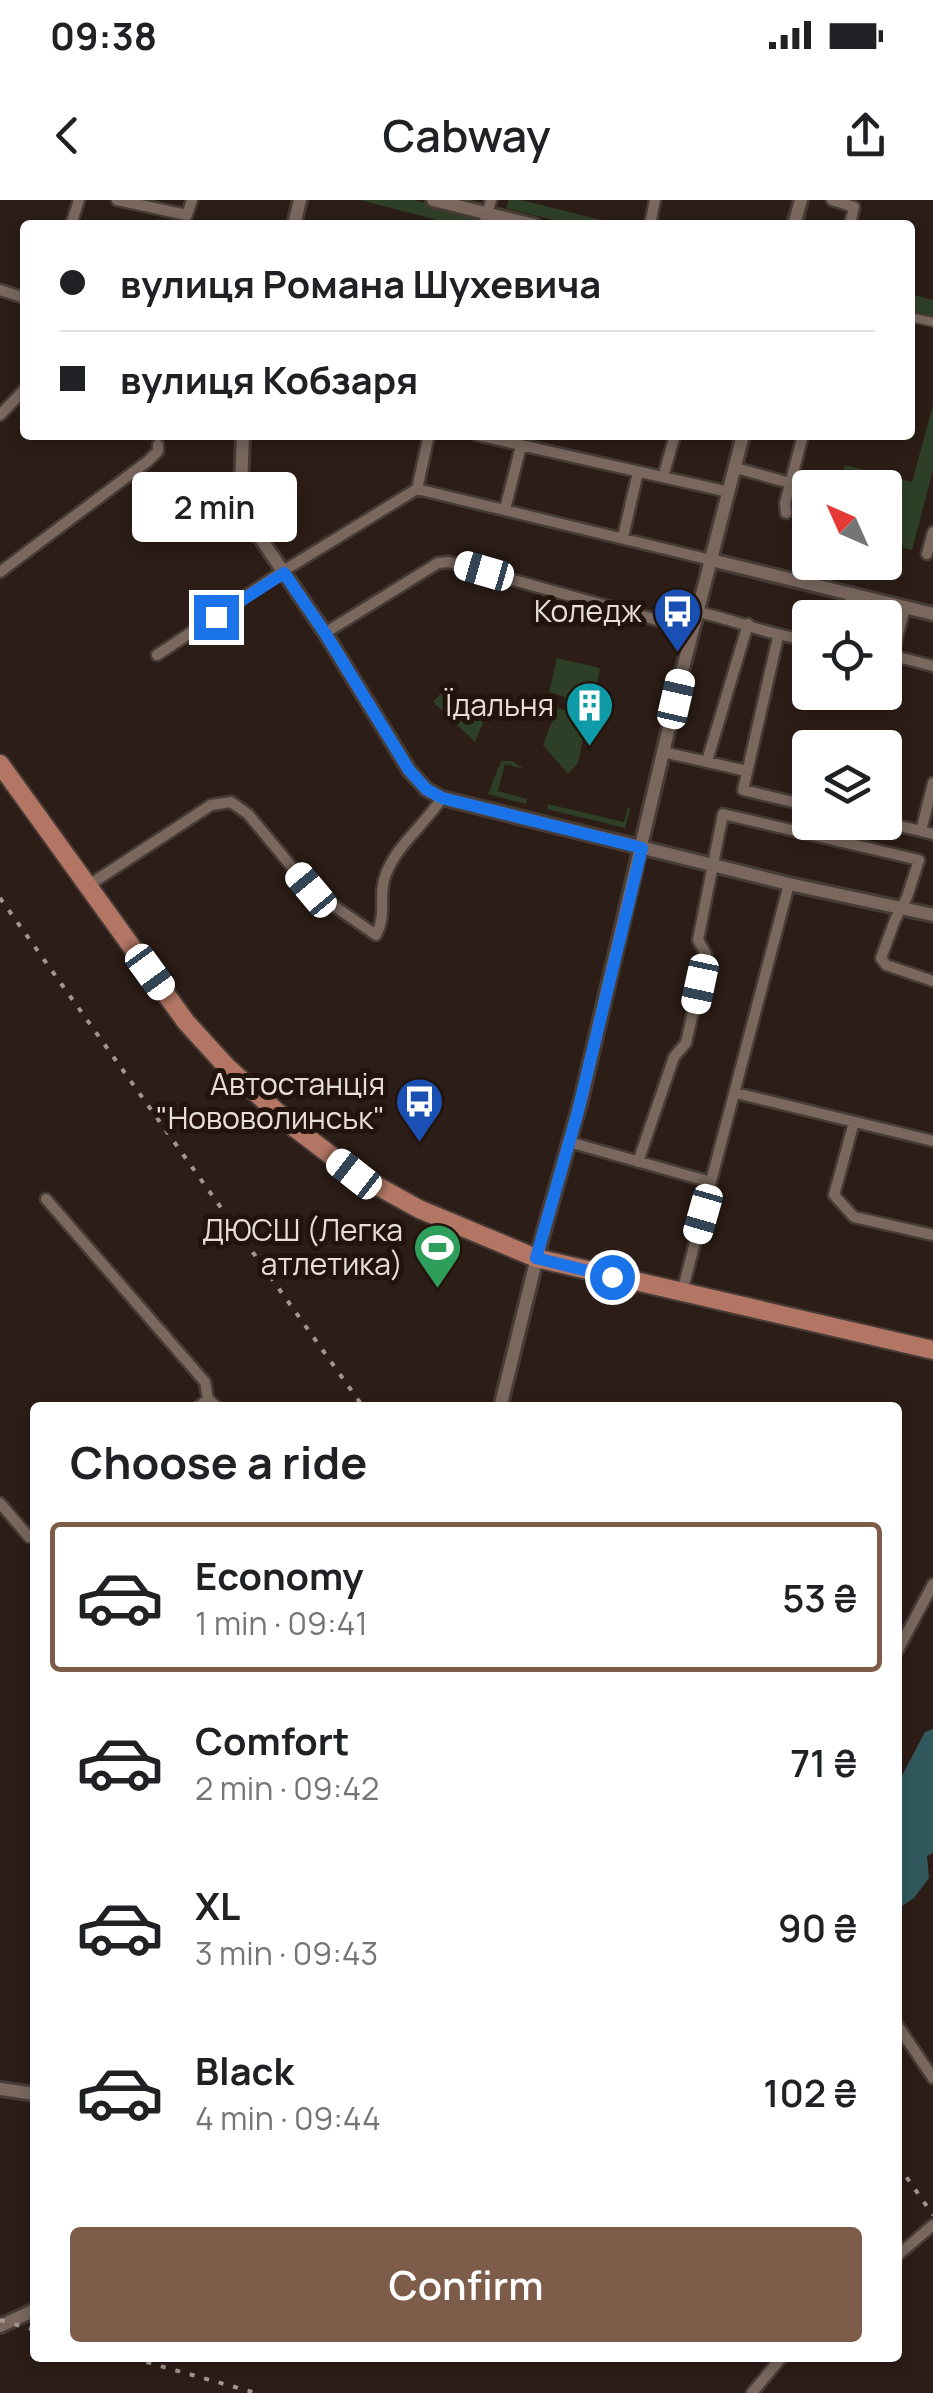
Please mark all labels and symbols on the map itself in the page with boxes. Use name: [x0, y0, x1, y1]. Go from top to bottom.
north arrow: [792, 470, 902, 580]
callout: 2 min: [134, 472, 298, 542]
car: [451, 548, 517, 594]
bus stop icon: Коледж: [651, 586, 703, 654]
place label: Коледж: [534, 590, 642, 631]
route end: [194, 595, 239, 640]
car: [655, 666, 697, 732]
building icon: Їдальня: [563, 680, 615, 748]
place label: Їдальня: [444, 684, 554, 725]
car: [280, 857, 342, 923]
car: [120, 939, 180, 1005]
car: [679, 952, 721, 1016]
place label: Автостанція "Нововолинськ": [156, 1063, 385, 1138]
bus stop icon: Автостанція "Нововолинськ": [394, 1076, 446, 1144]
car: [321, 1144, 387, 1204]
car: [680, 1181, 726, 1247]
place label: ДЮСШ (Легка атлетика): [202, 1209, 403, 1284]
sports icon: ДЮСШ (Легка атлетика): [412, 1222, 464, 1290]
route start: [590, 1255, 635, 1300]

